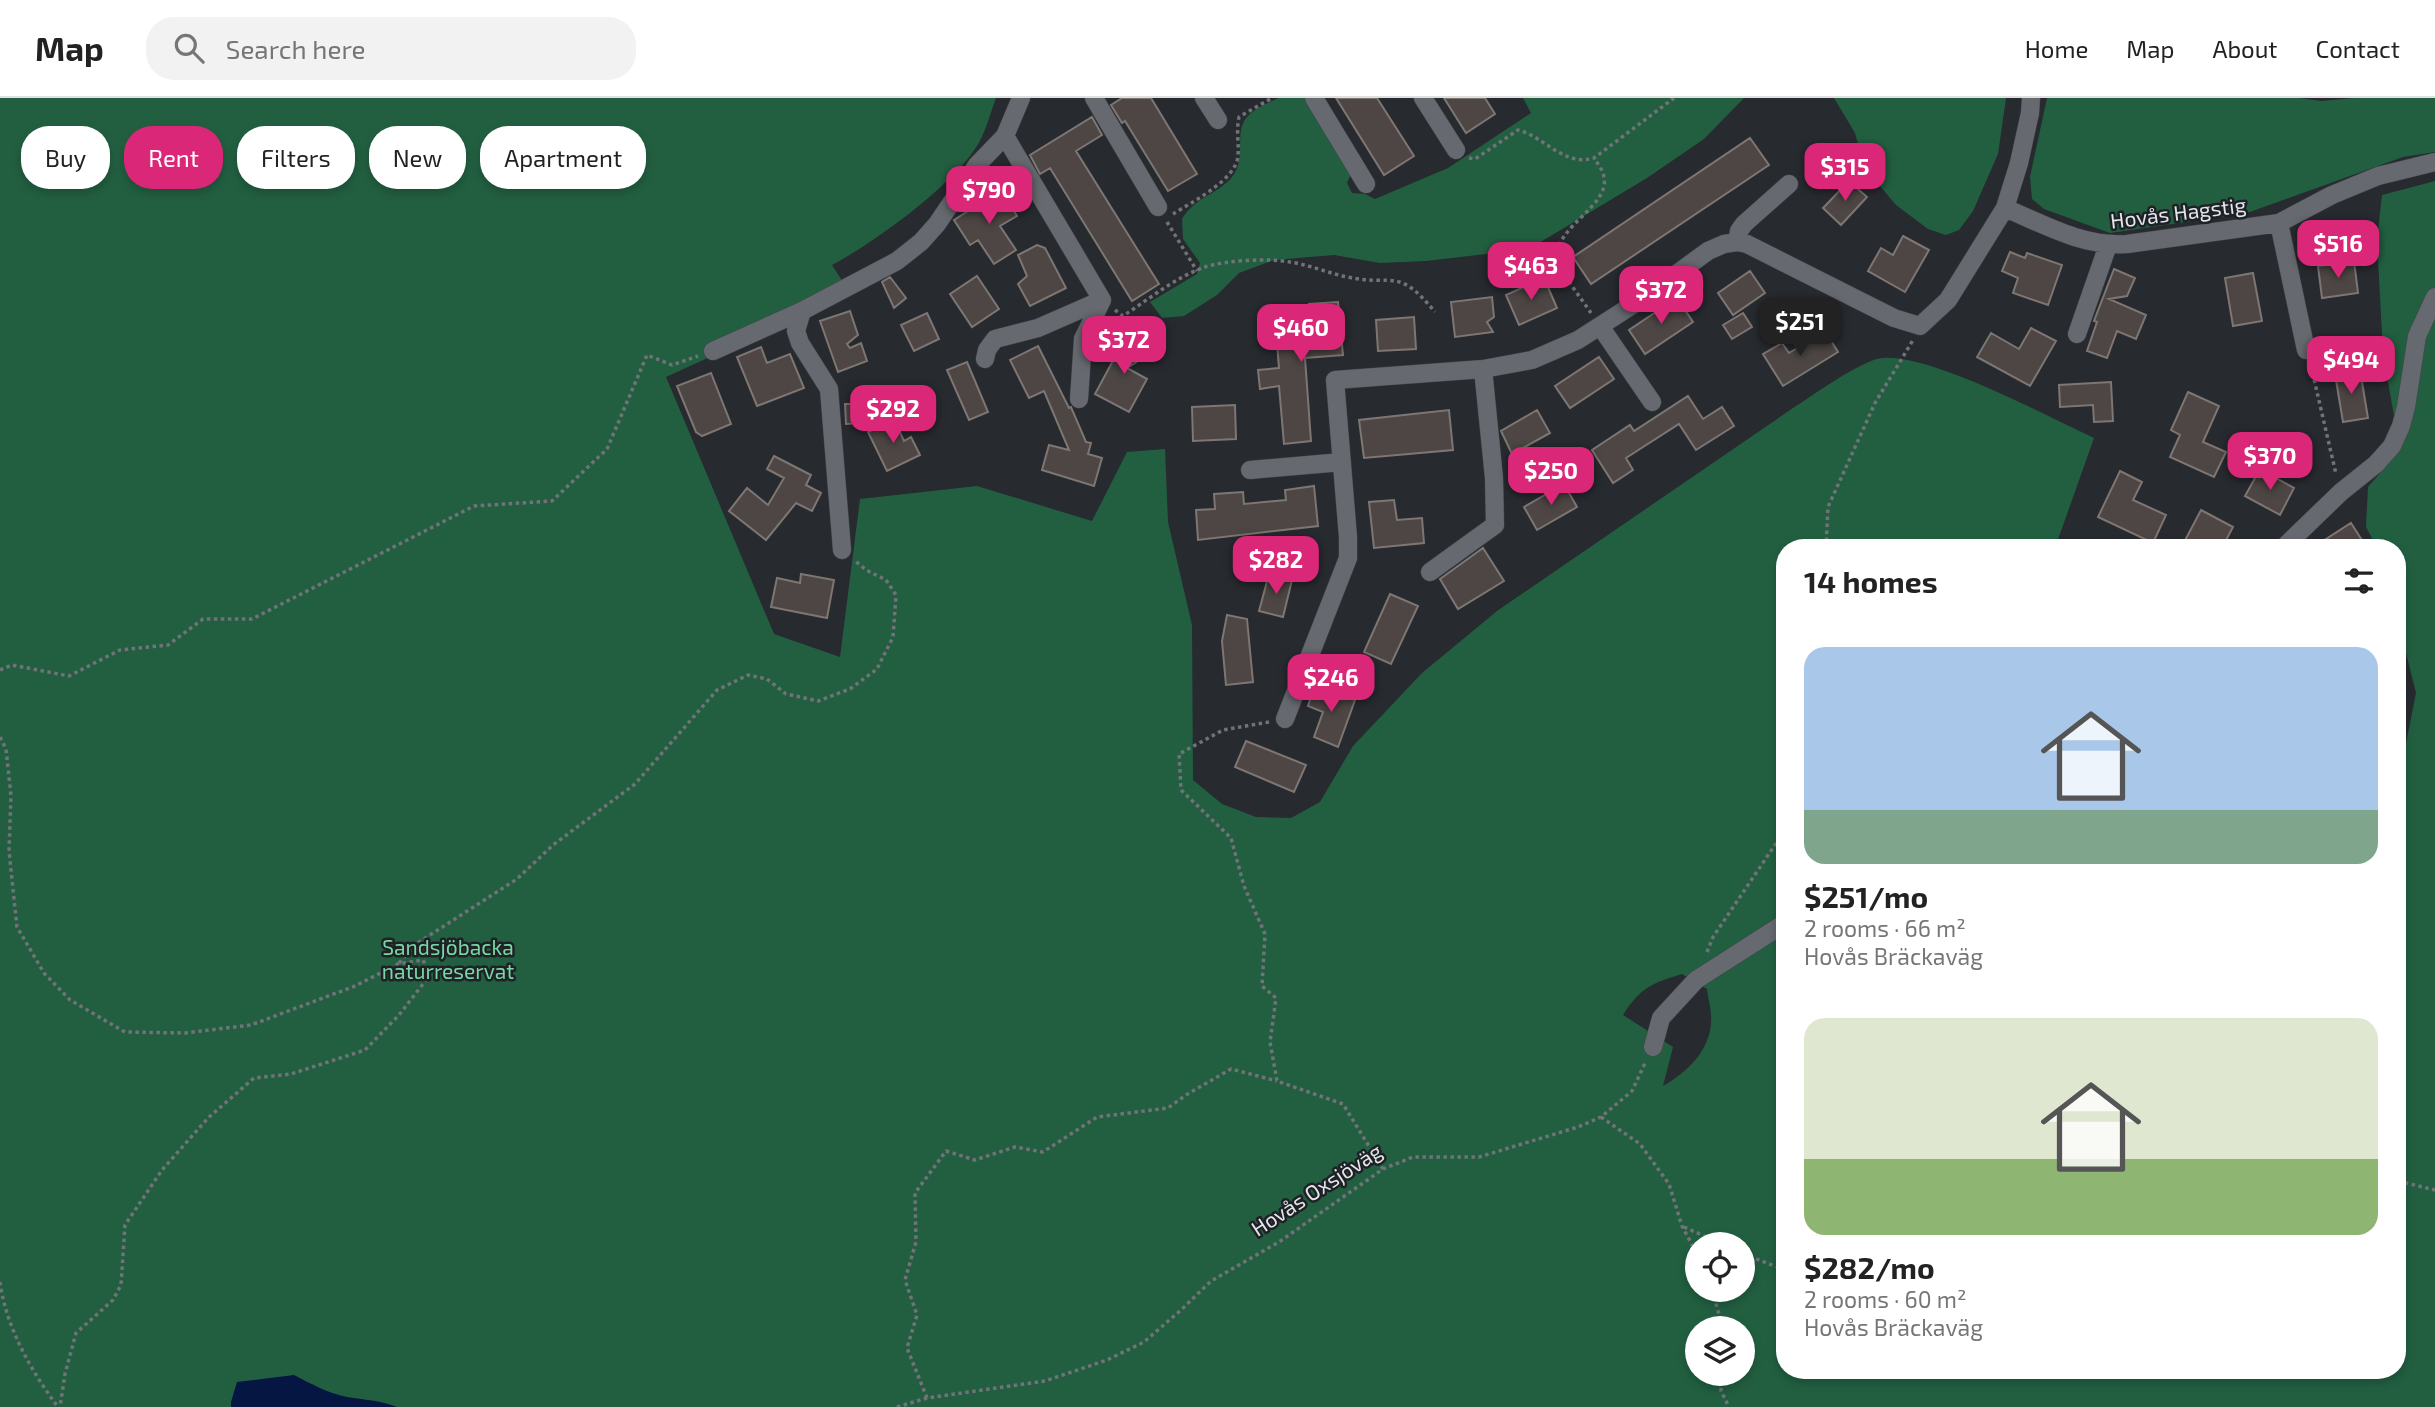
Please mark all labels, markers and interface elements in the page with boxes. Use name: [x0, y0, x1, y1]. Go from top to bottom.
search box: [146, 17, 636, 80]
text: Map: [35, 28, 104, 68]
icon: search: [170, 29, 208, 67]
text: Search here: [226, 33, 365, 64]
text: Home: [2025, 34, 2088, 63]
text: Map: [2126, 34, 2174, 63]
text: About: [2212, 34, 2278, 63]
text: Contact: [2316, 34, 2400, 63]
chip: Buy: [21, 126, 110, 189]
chip: Rent: [124, 126, 223, 189]
chip: Filters: [237, 126, 355, 189]
chip: New: [369, 126, 466, 189]
chip: Apartment: [480, 126, 646, 189]
pin: $315: [1804, 144, 1886, 203]
text: $315: [1820, 152, 1870, 180]
pin: $790: [948, 166, 1030, 226]
text: $790: [962, 175, 1016, 203]
street label: Hovås Hagstig: [2109, 191, 2248, 233]
pin: $516: [2297, 220, 2379, 280]
text: $516: [2313, 229, 2363, 257]
pin: $463: [1490, 242, 1572, 302]
text: $463: [1504, 251, 1558, 279]
pin: $372: [1620, 266, 1702, 326]
text: $372: [1635, 275, 1687, 303]
pin: $251: [1759, 299, 1841, 358]
pin: $460: [1260, 304, 1342, 364]
text: $251: [1775, 307, 1825, 335]
text: $460: [1273, 313, 1329, 341]
pin: $372: [1083, 316, 1165, 376]
text: $372: [1098, 325, 1150, 353]
pin: $494: [2310, 336, 2392, 396]
text: $494: [2323, 345, 2379, 373]
pin: $292: [852, 386, 934, 445]
text: $292: [866, 394, 920, 422]
pin: $370: [2229, 432, 2311, 492]
text: $370: [2243, 441, 2297, 469]
pin: $250: [1510, 448, 1592, 507]
text: $250: [1524, 456, 1578, 484]
pin: $282: [1235, 536, 1317, 596]
text: $282: [1249, 545, 1303, 573]
icon: filters: [2340, 562, 2378, 600]
text: 14 homes: [1804, 563, 1938, 599]
pin: $246: [1290, 654, 1372, 714]
text: $246: [1304, 663, 1358, 691]
icon: home: [2028, 693, 2154, 819]
text: $251/mo: [1804, 878, 1928, 914]
text: 2 rooms · 66 m²: [1804, 914, 1966, 942]
park label: Sandsjöbacka naturreservat: [382, 934, 514, 983]
text: Hovås Bräckaväg: [1804, 942, 1983, 970]
icon: home: [2028, 1064, 2154, 1190]
street label: Hovås Oxsjöväg: [1246, 1137, 1387, 1241]
map controls: [1685, 1232, 1755, 1386]
button: locate: [1685, 1232, 1755, 1302]
text: $282/mo: [1804, 1249, 1935, 1285]
text: 2 rooms · 60 m²: [1804, 1285, 1966, 1313]
text: Hovås Bräckaväg: [1804, 1313, 1983, 1341]
button: layers: [1685, 1316, 1755, 1386]

